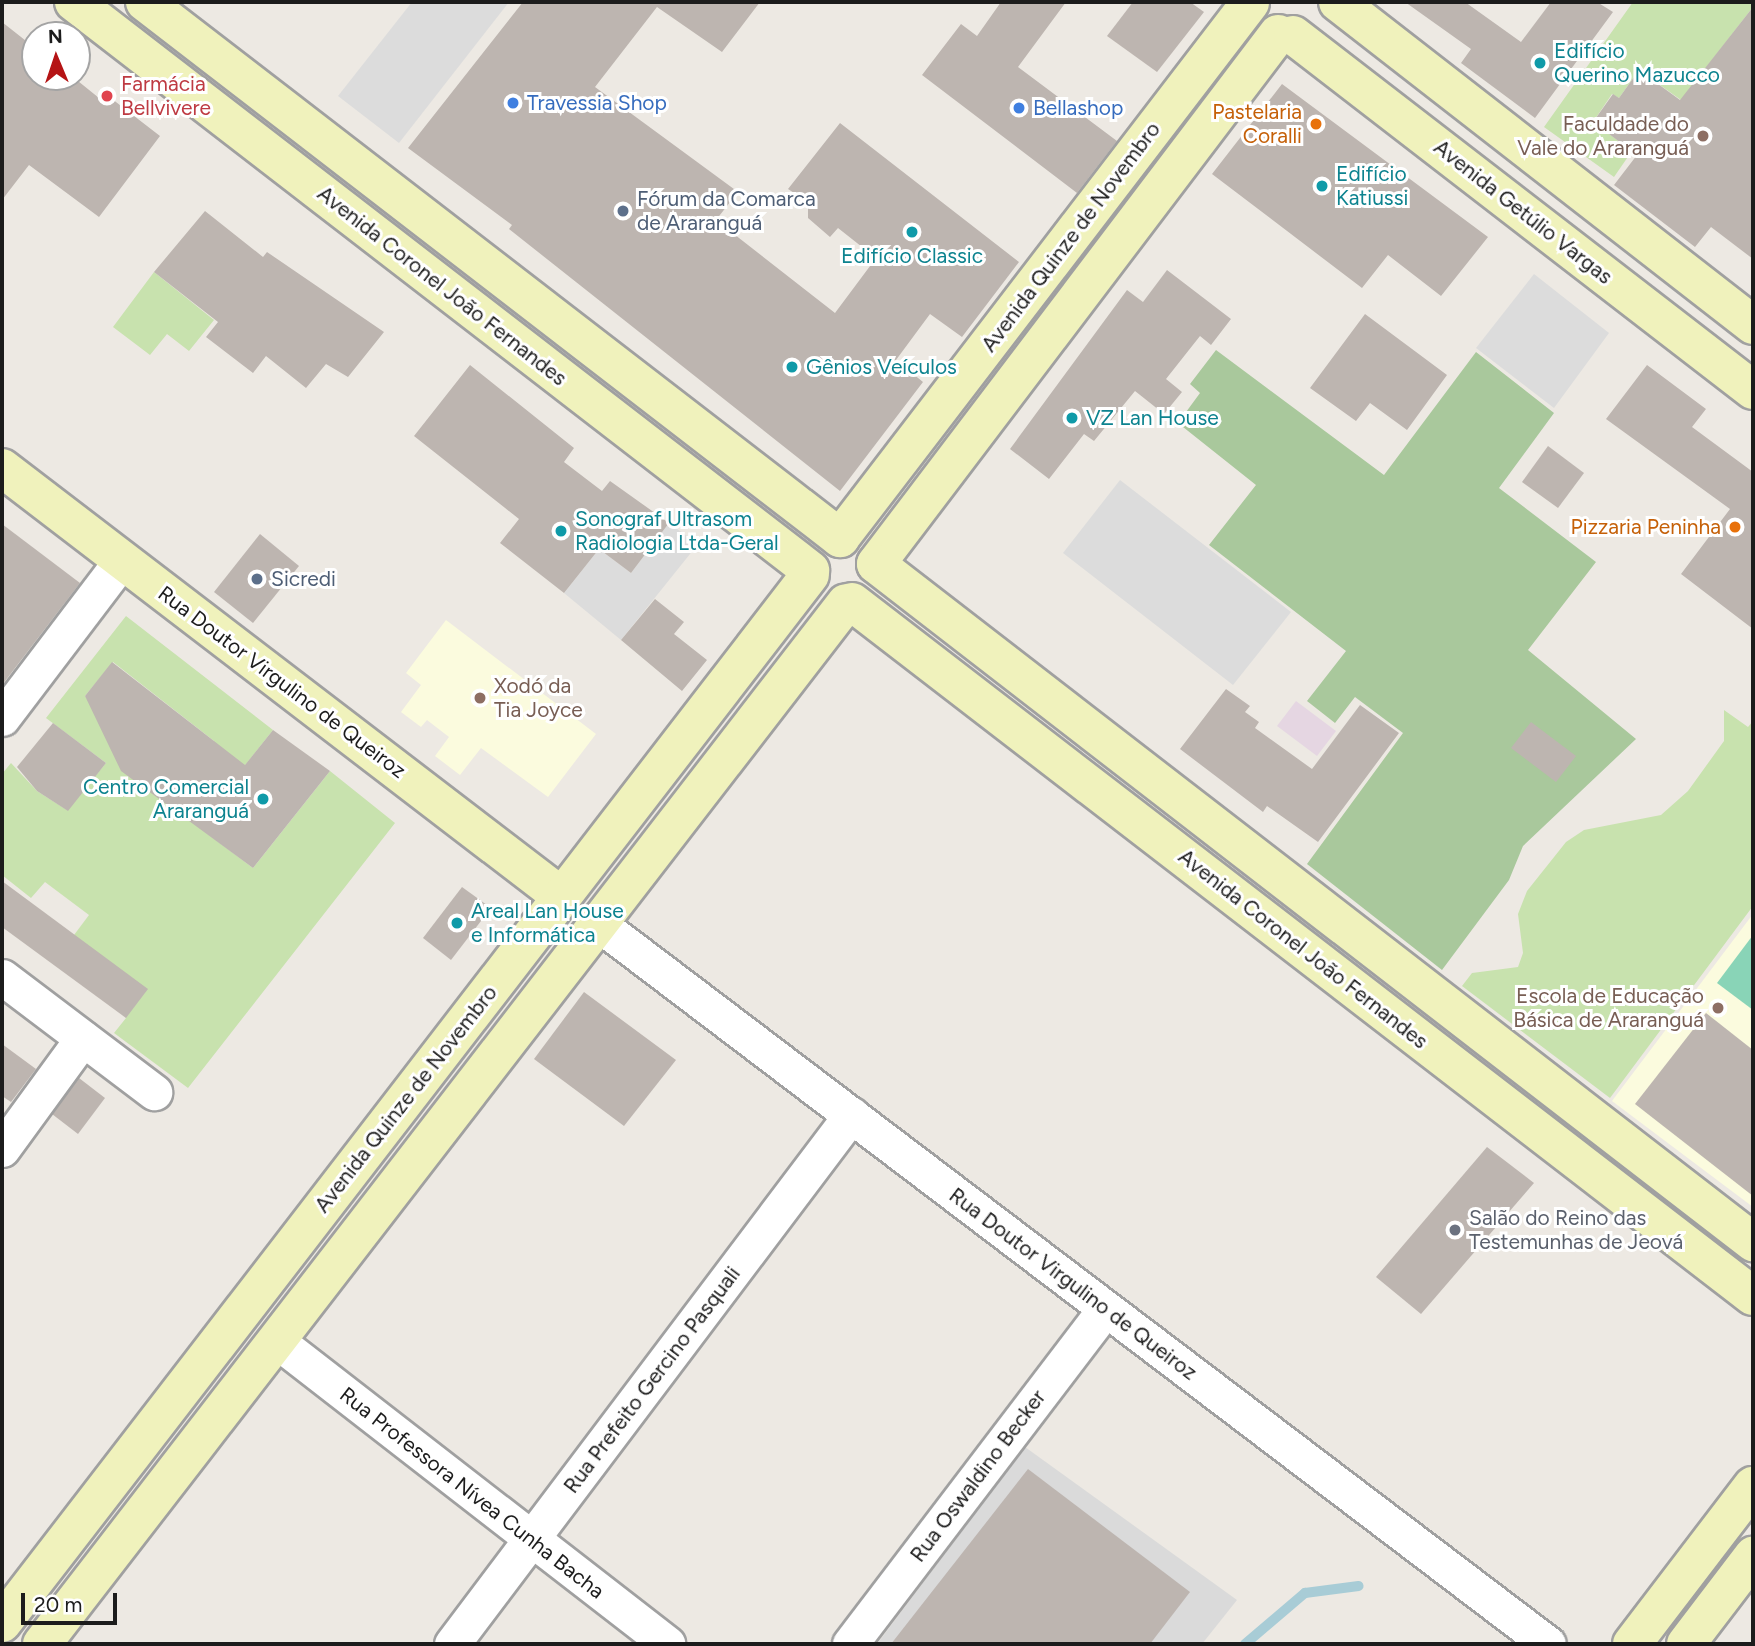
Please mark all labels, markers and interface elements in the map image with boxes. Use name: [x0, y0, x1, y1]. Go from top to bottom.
north arrow: [21, 21, 91, 91]
text: N: [48, 25, 63, 48]
place label: Edifício Querino Mazucco: [1554, 38, 1720, 88]
marker: Edifício Querino Mazucco: [1532, 55, 1548, 71]
place label: Farmácia Bellvivere: [121, 71, 211, 121]
marker: Farmácia Bellvivere: [99, 88, 115, 104]
place label: Travessia Shop: [527, 90, 667, 116]
marker: Travessia Shop: [505, 95, 521, 111]
place label: Bellashop: [1033, 95, 1123, 121]
place label: Pastelaria Coralli: [1212, 99, 1302, 149]
marker: Bellashop: [1011, 100, 1027, 116]
place label: Faculdade do Vale do Araranguá: [1517, 111, 1689, 161]
marker: Pastelaria Coralli: [1308, 116, 1324, 132]
street label: Avenida Quinze de Novembro: [976, 117, 1166, 357]
marker: Faculdade do Vale do Araranguá: [1695, 128, 1711, 144]
street label: Avenida Getúlio Vargas: [1429, 135, 1617, 289]
place label: Edifício Katiussi: [1336, 161, 1408, 211]
marker: Edifício Katiussi: [1314, 178, 1330, 194]
street label: Avenida Coronel João Fernandes: [312, 181, 572, 391]
place label: Fórum da Comarca de Araranguá: [637, 186, 816, 236]
marker: Fórum da Comarca de Araranguá: [615, 203, 631, 219]
marker: Edifício Classic: [904, 224, 920, 240]
place label: Edifício Classic: [841, 243, 983, 269]
place label: Gênios Veículos: [806, 354, 957, 380]
marker: Gênios Veículos: [784, 359, 800, 375]
place label: VZ Lan House: [1086, 405, 1219, 431]
marker: VZ Lan House: [1064, 410, 1080, 426]
place label: Sonograf Ultrasom Radiologia Ltda-Geral: [575, 506, 779, 556]
place label: Pizzaria Peninha: [1571, 514, 1721, 540]
marker: Pizzaria Peninha: [1727, 519, 1743, 535]
marker: Sonograf Ultrasom Radiologia Ltda-Geral: [553, 523, 569, 539]
place label: Sicredi: [271, 566, 336, 592]
marker: Sicredi: [249, 571, 265, 587]
street label: Rua Doutor Virgulino de Queiroz: [153, 581, 411, 783]
place label: Xodó da Tia Joyce: [494, 673, 583, 723]
marker: Xodó da Tia Joyce: [472, 690, 488, 706]
place label: Centro Comercial Araranguá: [83, 774, 249, 824]
marker: Centro Comercial Araranguá: [255, 791, 271, 807]
street label: Avenida Coronel João Fernandes: [1173, 844, 1433, 1054]
place label: Areal Lan House e Informática: [471, 898, 624, 948]
marker: Areal Lan House e Informática: [449, 915, 465, 931]
street label: Avenida Quinze de Novembro: [309, 980, 503, 1218]
place label: Escola de Educação Básica de Araranguá: [1513, 983, 1704, 1033]
marker: Escola de Educação Básica de Araranguá: [1710, 1000, 1726, 1016]
street label: Rua Doutor Virgulino de Queiroz: [944, 1183, 1202, 1385]
place label: Salão do Reino das Testemunhas de Jeová: [1469, 1205, 1683, 1255]
marker: Salão do Reino das Testemunhas de Jeová: [1447, 1222, 1463, 1238]
street label: Rua Prefeito Gercino Pasquali: [559, 1262, 745, 1498]
street label: Rua Professora Nívea Cunha Bacha: [335, 1382, 609, 1604]
street label: Rua Oswaldino Becker: [905, 1385, 1051, 1567]
scale bar: [24, 1580, 121, 1624]
text: 20 m: [34, 1592, 82, 1617]

